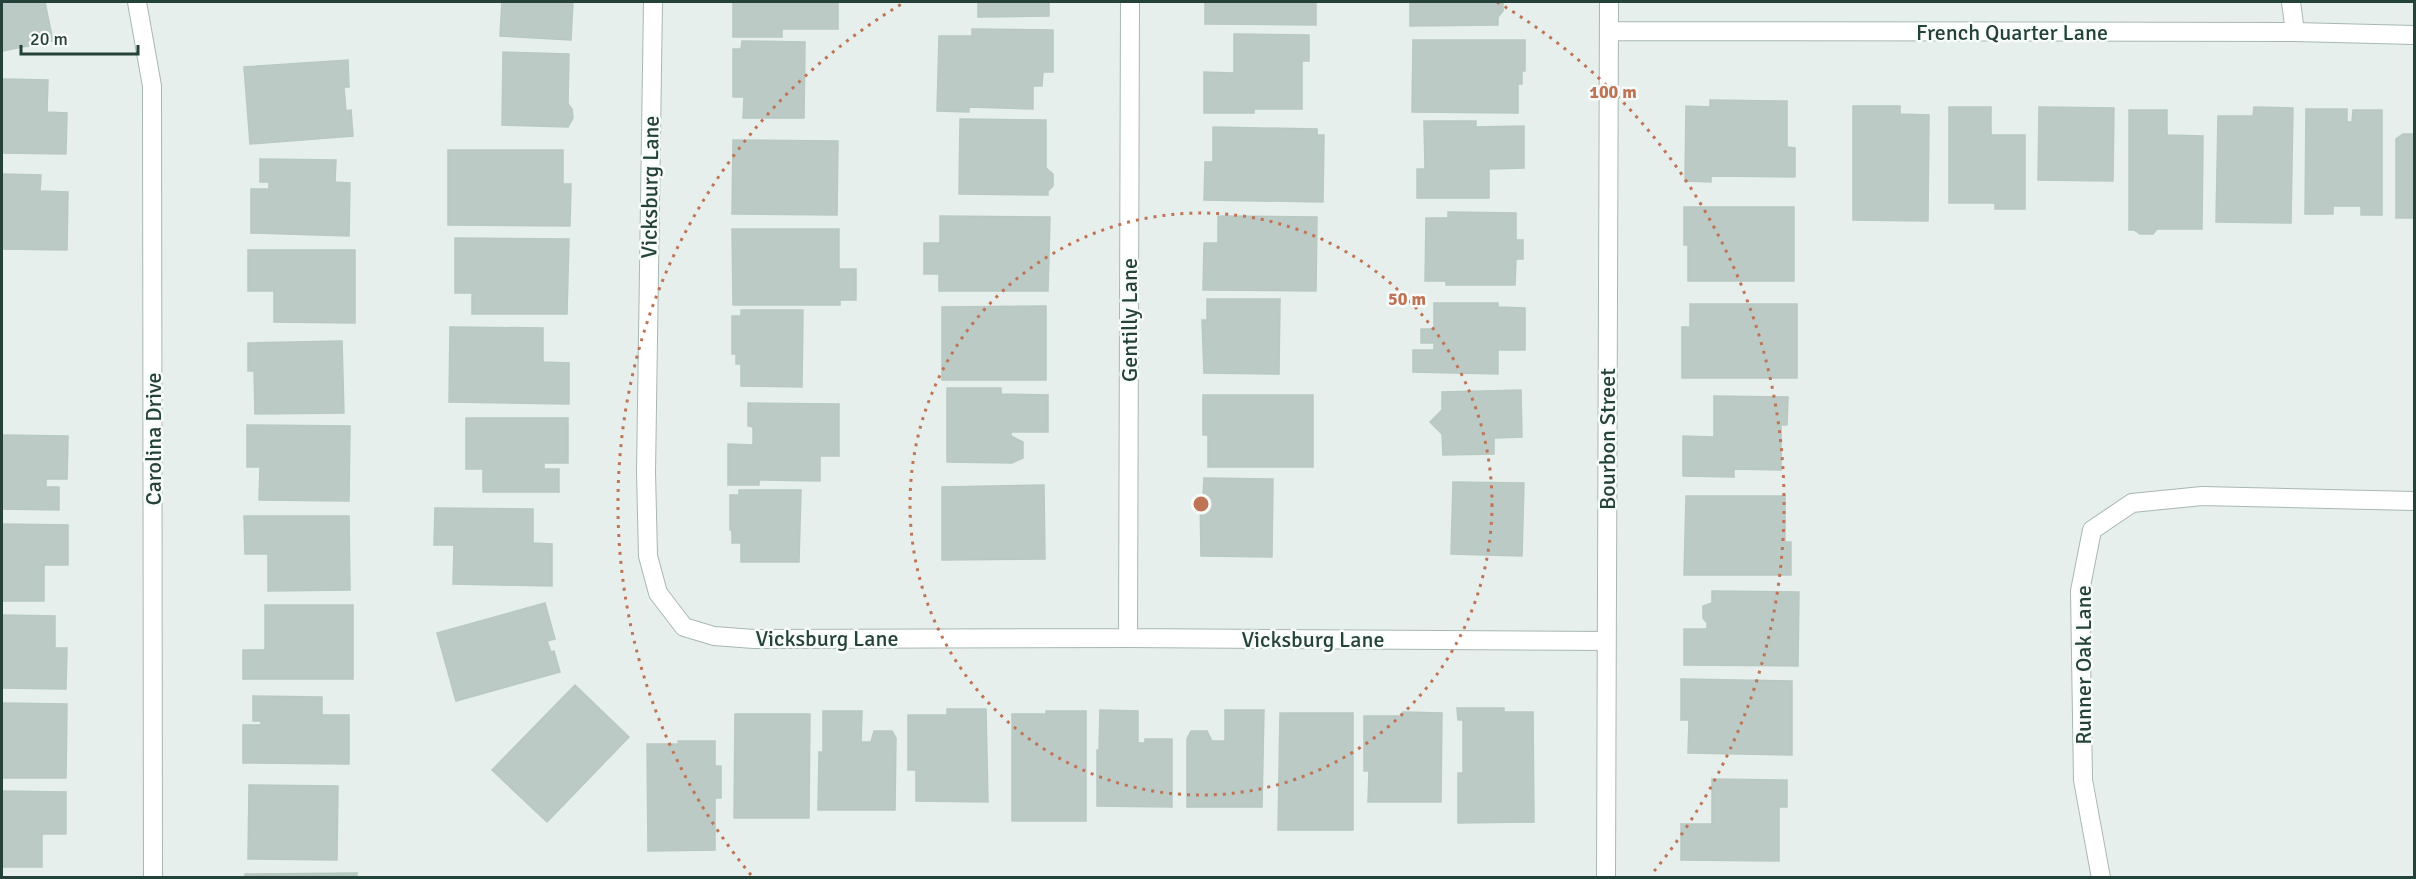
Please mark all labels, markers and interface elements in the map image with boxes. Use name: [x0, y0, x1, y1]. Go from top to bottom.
scale bar: [21, 18, 138, 56]
street label: French Quarter Lane: [1916, 19, 2108, 46]
text: 20 m: [30, 28, 68, 50]
text: 100 m: [1589, 81, 1637, 103]
street label: Vicksburg Lane: [635, 115, 665, 259]
street label: Gentilly Lane: [1116, 258, 1143, 382]
text: 50 m: [1388, 288, 1426, 310]
street label: Bourbon Street: [1594, 368, 1621, 510]
street label: Carolina Drive: [140, 373, 167, 505]
centre of rings: [1191, 494, 1211, 514]
street label: Runner Oak Lane: [2070, 585, 2097, 745]
street label: Vicksburg Lane: [755, 625, 899, 652]
street label: Vicksburg Lane: [1241, 626, 1385, 653]

